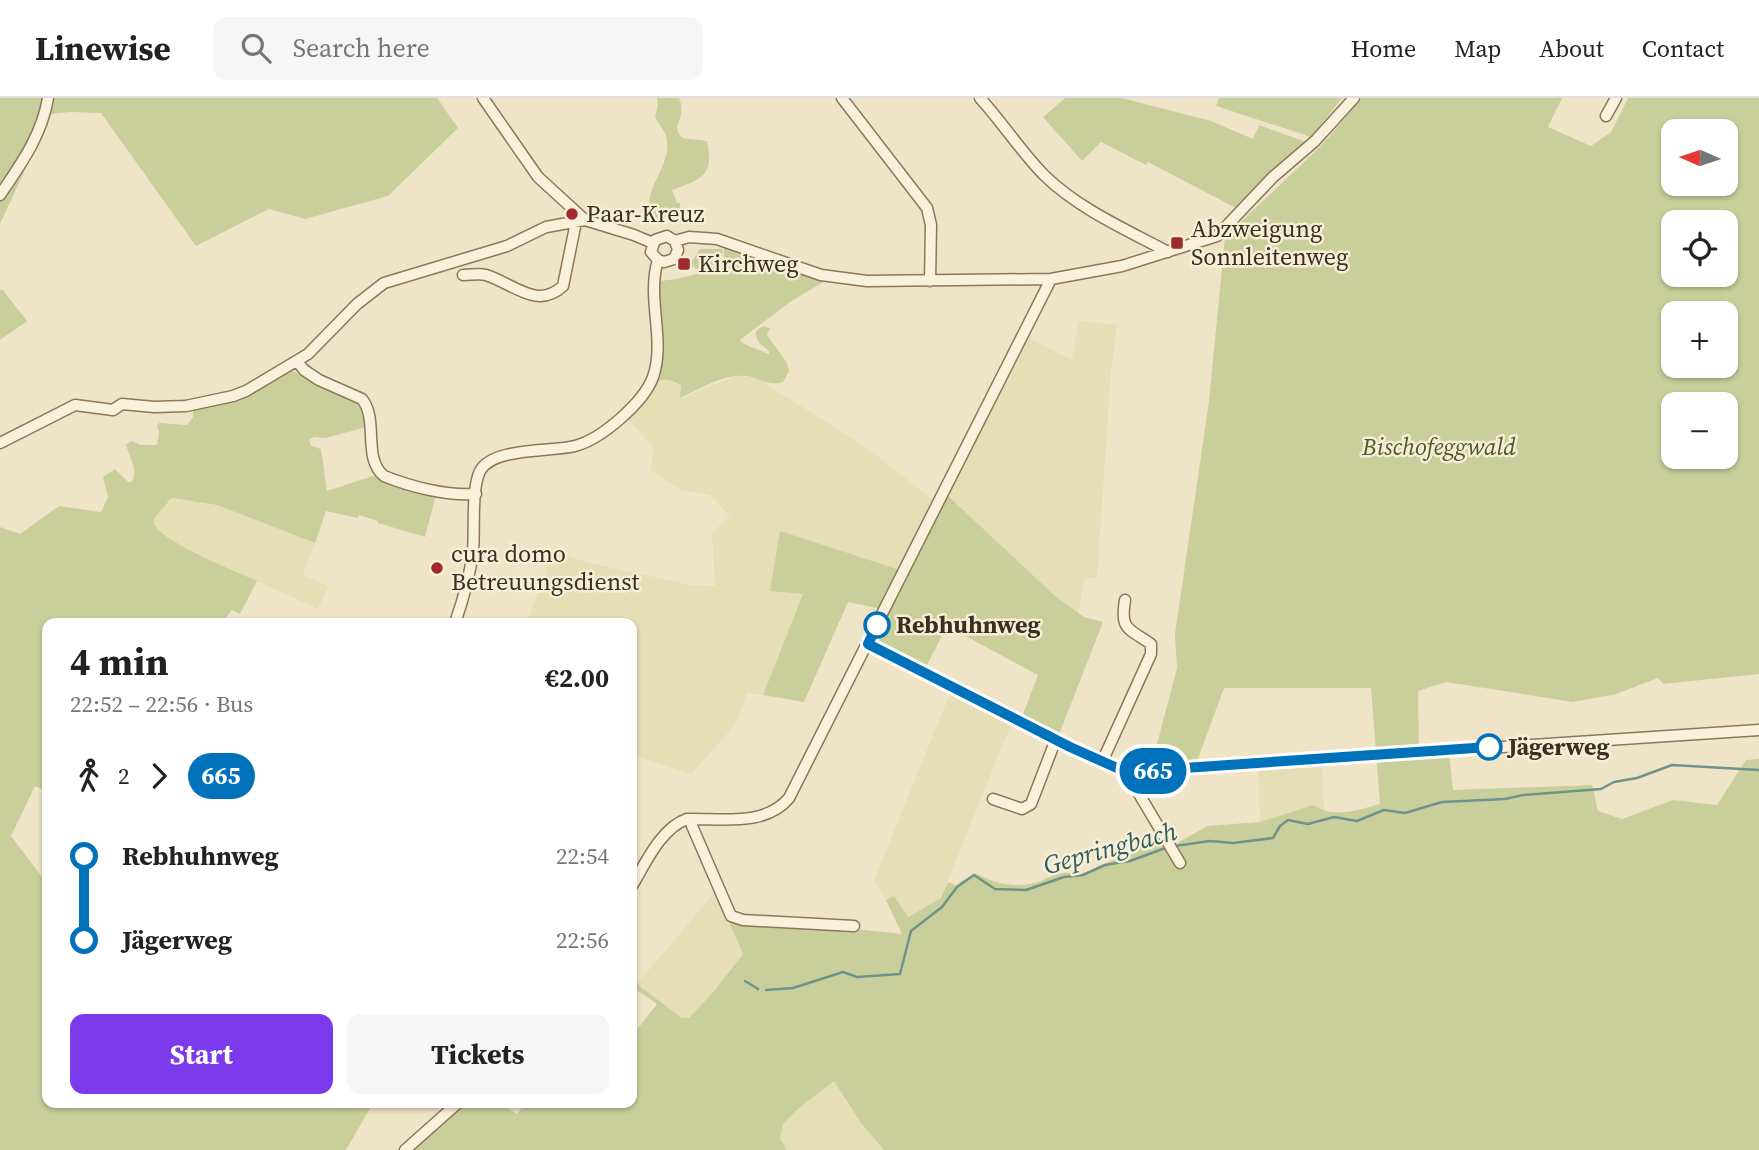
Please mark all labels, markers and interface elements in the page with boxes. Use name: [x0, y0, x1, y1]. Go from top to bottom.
search box: [213, 17, 703, 80]
text: Linewise: [35, 26, 171, 71]
icon: search: [237, 29, 275, 67]
text: Search here: [293, 30, 430, 66]
text: Home: [1351, 32, 1416, 65]
text: Map: [1454, 32, 1501, 65]
text: About: [1539, 32, 1604, 65]
text: Contact: [1642, 32, 1724, 65]
north arrow: [1661, 119, 1738, 196]
map controls: [1661, 119, 1738, 469]
place label: Paar-Kreuz: [586, 197, 705, 230]
marker: Paar-Kreuz: [564, 206, 580, 222]
button: locate: [1661, 210, 1738, 287]
place label: Abzweigung Sonnleitenweg: [1191, 212, 1349, 273]
marker: Abzweigung Sonnleitenweg: [1169, 235, 1185, 251]
place label: Kirchweg: [698, 247, 799, 280]
marker: Kirchweg: [676, 256, 692, 272]
button: +: [1661, 301, 1738, 378]
button: −: [1661, 392, 1738, 469]
park label: Bischofeggwald: [1361, 430, 1516, 463]
place label: cura domo Betreuungsdienst: [451, 537, 640, 598]
marker: cura domo Betreuungsdienst: [429, 560, 445, 576]
place label: Rebhuhnweg: [896, 608, 1041, 641]
marker: Rebhuhnweg: [864, 612, 890, 638]
text: 4 min: [70, 636, 169, 688]
text: €2.00: [545, 660, 609, 696]
text: 22:52 – 22:56 · Bus: [70, 688, 253, 720]
place label: Jägerweg: [1506, 730, 1610, 763]
marker: Jägerweg: [1476, 734, 1502, 760]
line badge: 665: [1113, 748, 1193, 794]
text: 665: [1133, 754, 1173, 787]
icon: walk: [70, 757, 108, 795]
icon: forward: [140, 757, 178, 795]
text: 665: [202, 759, 241, 792]
text: 2: [118, 760, 130, 792]
water label: Gepringbach: [1039, 813, 1181, 883]
text: Rebhuhnweg: [122, 838, 279, 874]
text: 22:54: [556, 840, 609, 872]
text: Jägerweg: [122, 922, 232, 958]
text: 22:56: [556, 924, 609, 956]
button: Start: [70, 1014, 333, 1094]
button: Tickets: [347, 1014, 609, 1094]

